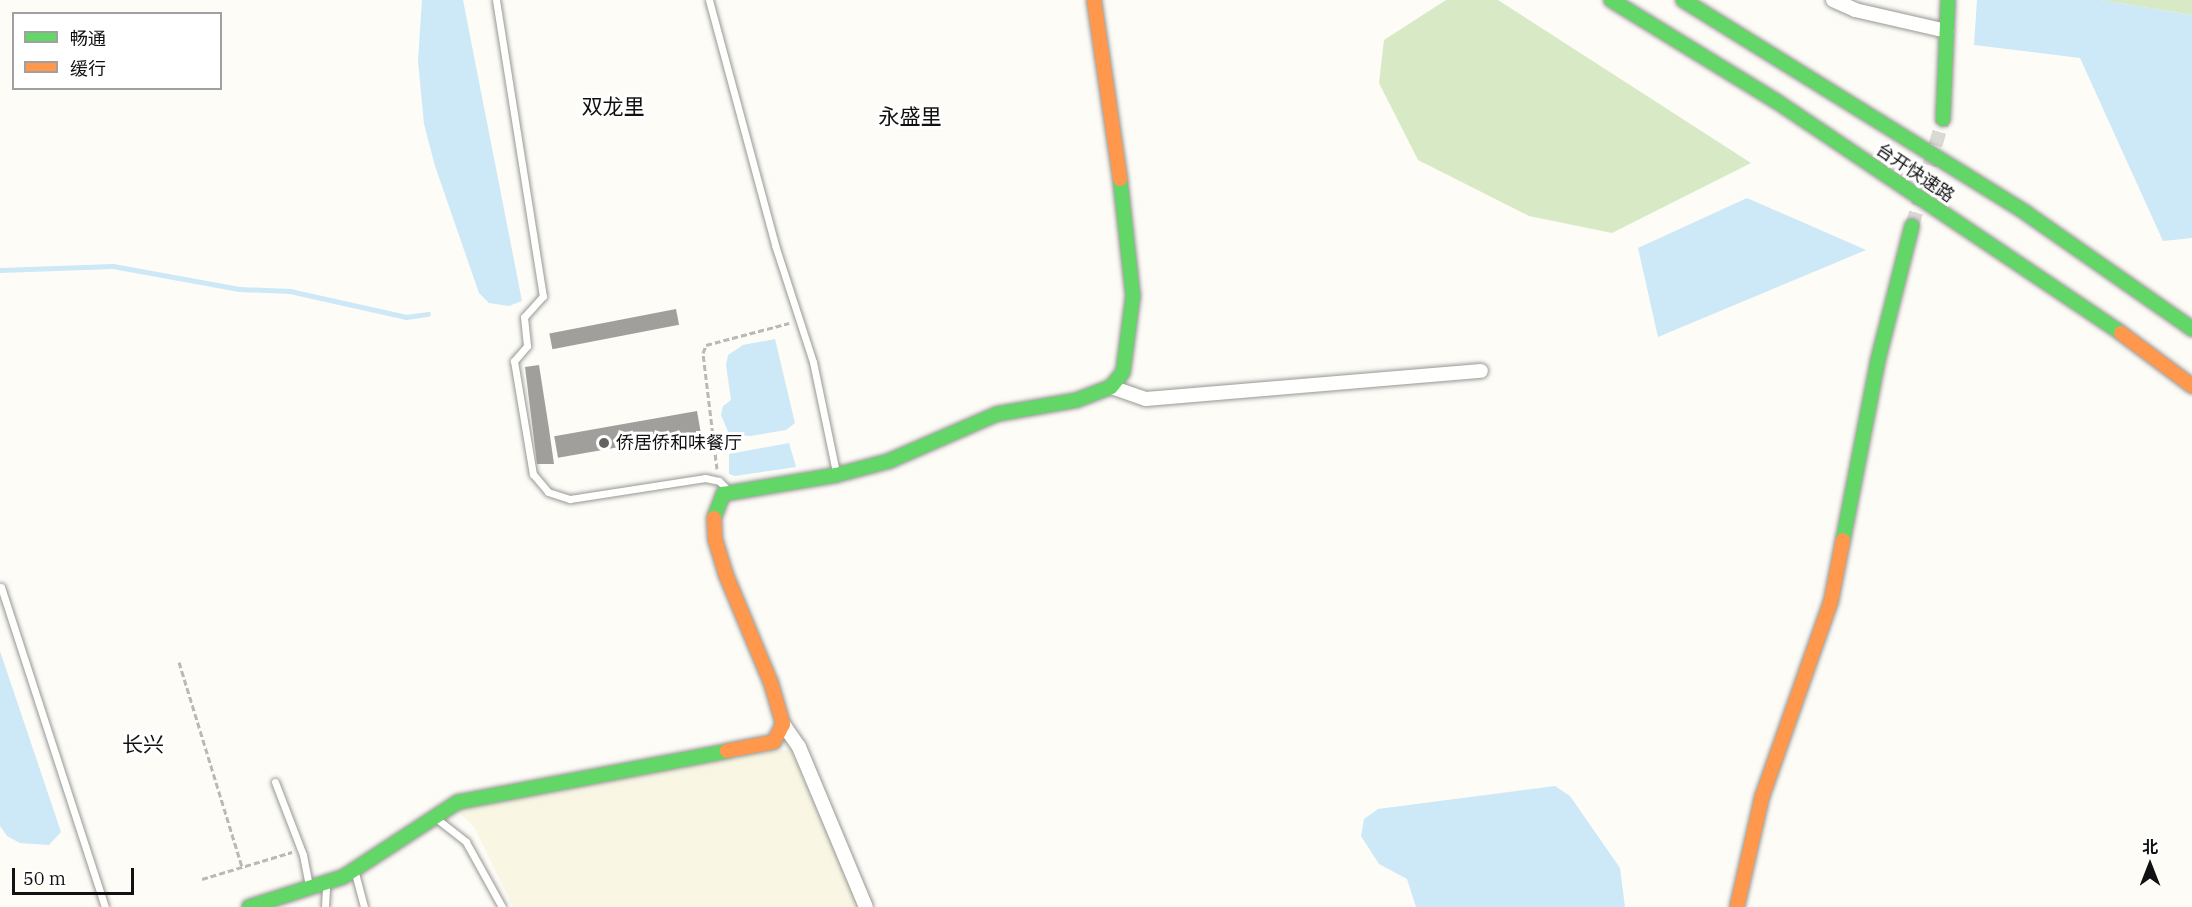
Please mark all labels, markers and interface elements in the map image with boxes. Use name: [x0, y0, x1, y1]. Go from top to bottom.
legend: [12, 12, 222, 90]
text: 畅通: [70, 27, 106, 50]
text: 缓行: [70, 57, 106, 80]
district label: 双龙里: [582, 93, 644, 119]
district label: 永盛里: [879, 103, 941, 129]
street label: 台开快速路: [1872, 139, 1958, 207]
place label: 侨居侨和味餐厅: [616, 432, 742, 454]
marker: 侨居侨和味餐厅: [597, 436, 611, 450]
district label: 长兴: [122, 731, 164, 757]
north arrow: [2120, 835, 2180, 895]
text: 北: [2142, 837, 2158, 857]
scale bar: [15, 856, 136, 894]
text: 50 m: [23, 867, 66, 890]

